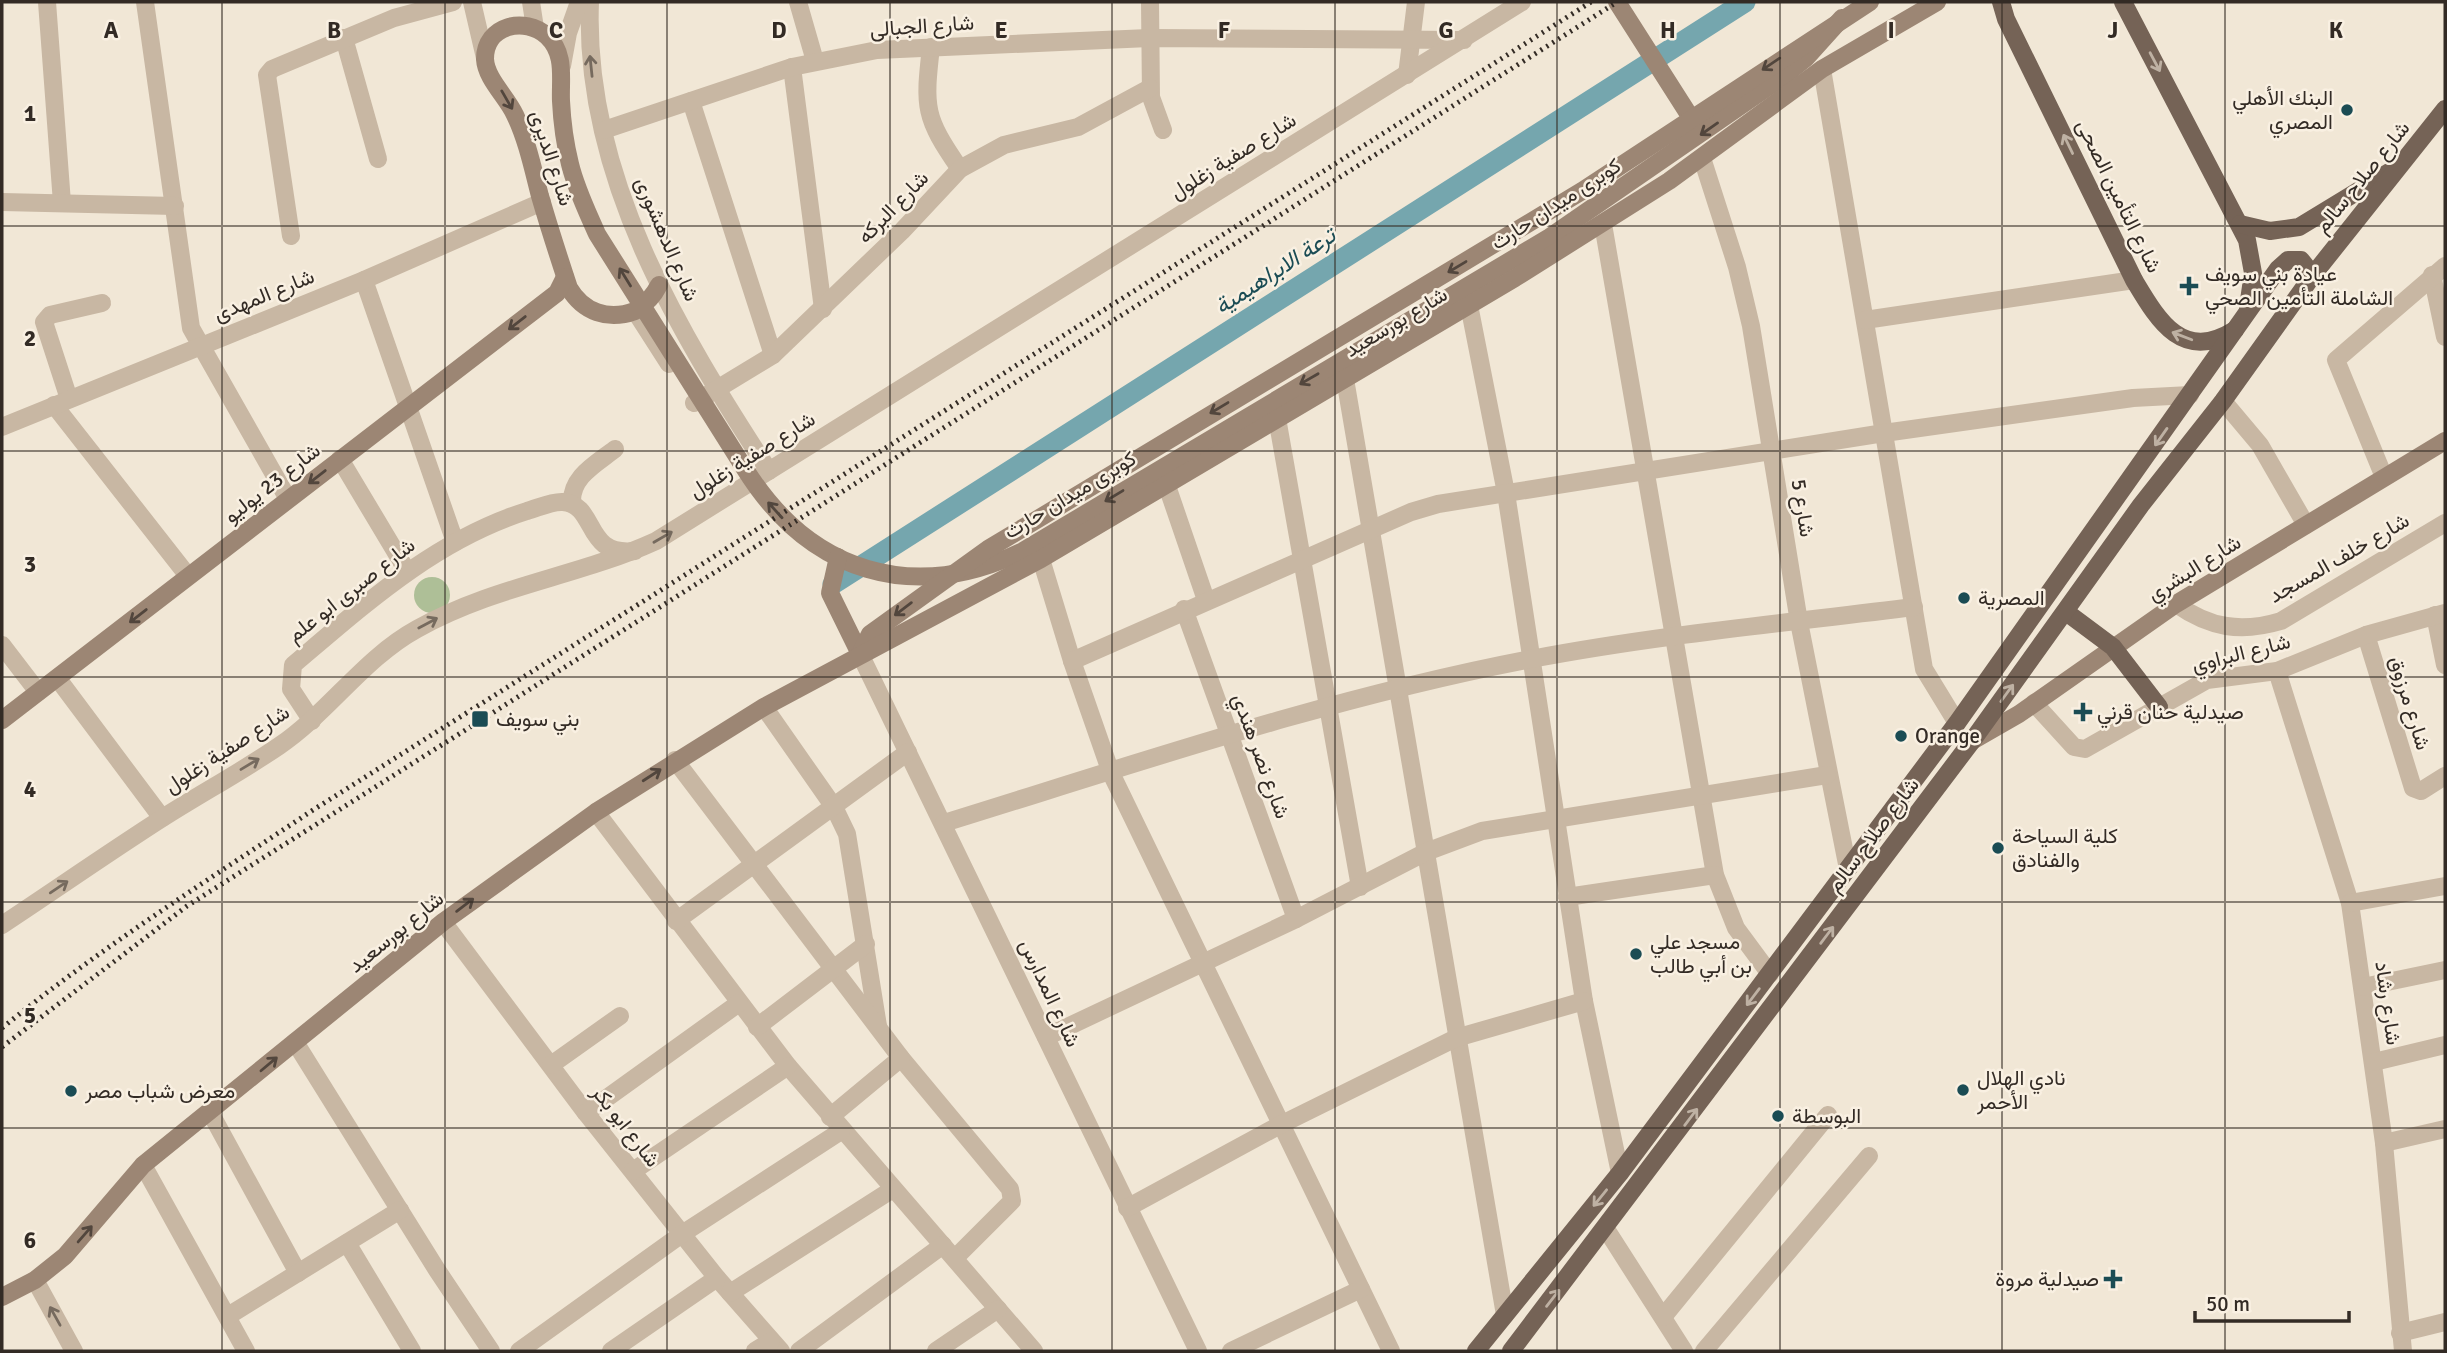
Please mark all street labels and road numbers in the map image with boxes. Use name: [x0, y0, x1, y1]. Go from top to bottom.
street label: شارع الجبالى: [869, 9, 975, 44]
street label: شارع الديرى: [523, 107, 580, 209]
street label: شارع صفية زغلول: [1165, 107, 1301, 206]
street label: شارع التأمين الصحى: [2070, 115, 2167, 277]
street label: شارع صلاح سالم: [2309, 116, 2416, 239]
street label: كوبرى ميدان حارث: [1486, 152, 1626, 256]
street label: شارع البركه: [852, 165, 935, 250]
street label: شارع الدهشورى: [628, 173, 705, 306]
street label: شارع المهدى: [210, 263, 319, 328]
street label: شارع بورسعيد: [1340, 281, 1453, 364]
street label: شارع صفية زغلول: [684, 406, 820, 505]
street label: شارع 23 يوليو: [219, 437, 326, 530]
street label: كوبرى ميدان حارث: [999, 445, 1141, 545]
street label: شارع 5: [1785, 477, 1820, 539]
street label: شارع خلف المسجد: [2264, 507, 2414, 610]
street label: شارع البشري: [2142, 529, 2248, 610]
street label: شارع صبرى ابو علم: [282, 532, 421, 649]
street label: شارع البراوي: [2189, 628, 2294, 682]
street label: شارع مرزوق: [2382, 653, 2437, 753]
street label: شارع نصر هندي: [1223, 690, 1296, 824]
street label: شارع صفية زغلول: [160, 699, 295, 800]
street label: شارع صلاح سالم: [1821, 772, 1925, 898]
street label: شارع بورسعيد: [343, 886, 450, 979]
street label: شارع المدارس: [1013, 935, 1086, 1052]
street label: شارع رشاد: [2368, 959, 2407, 1047]
street label: شارع ابو بكر: [585, 1079, 666, 1173]

